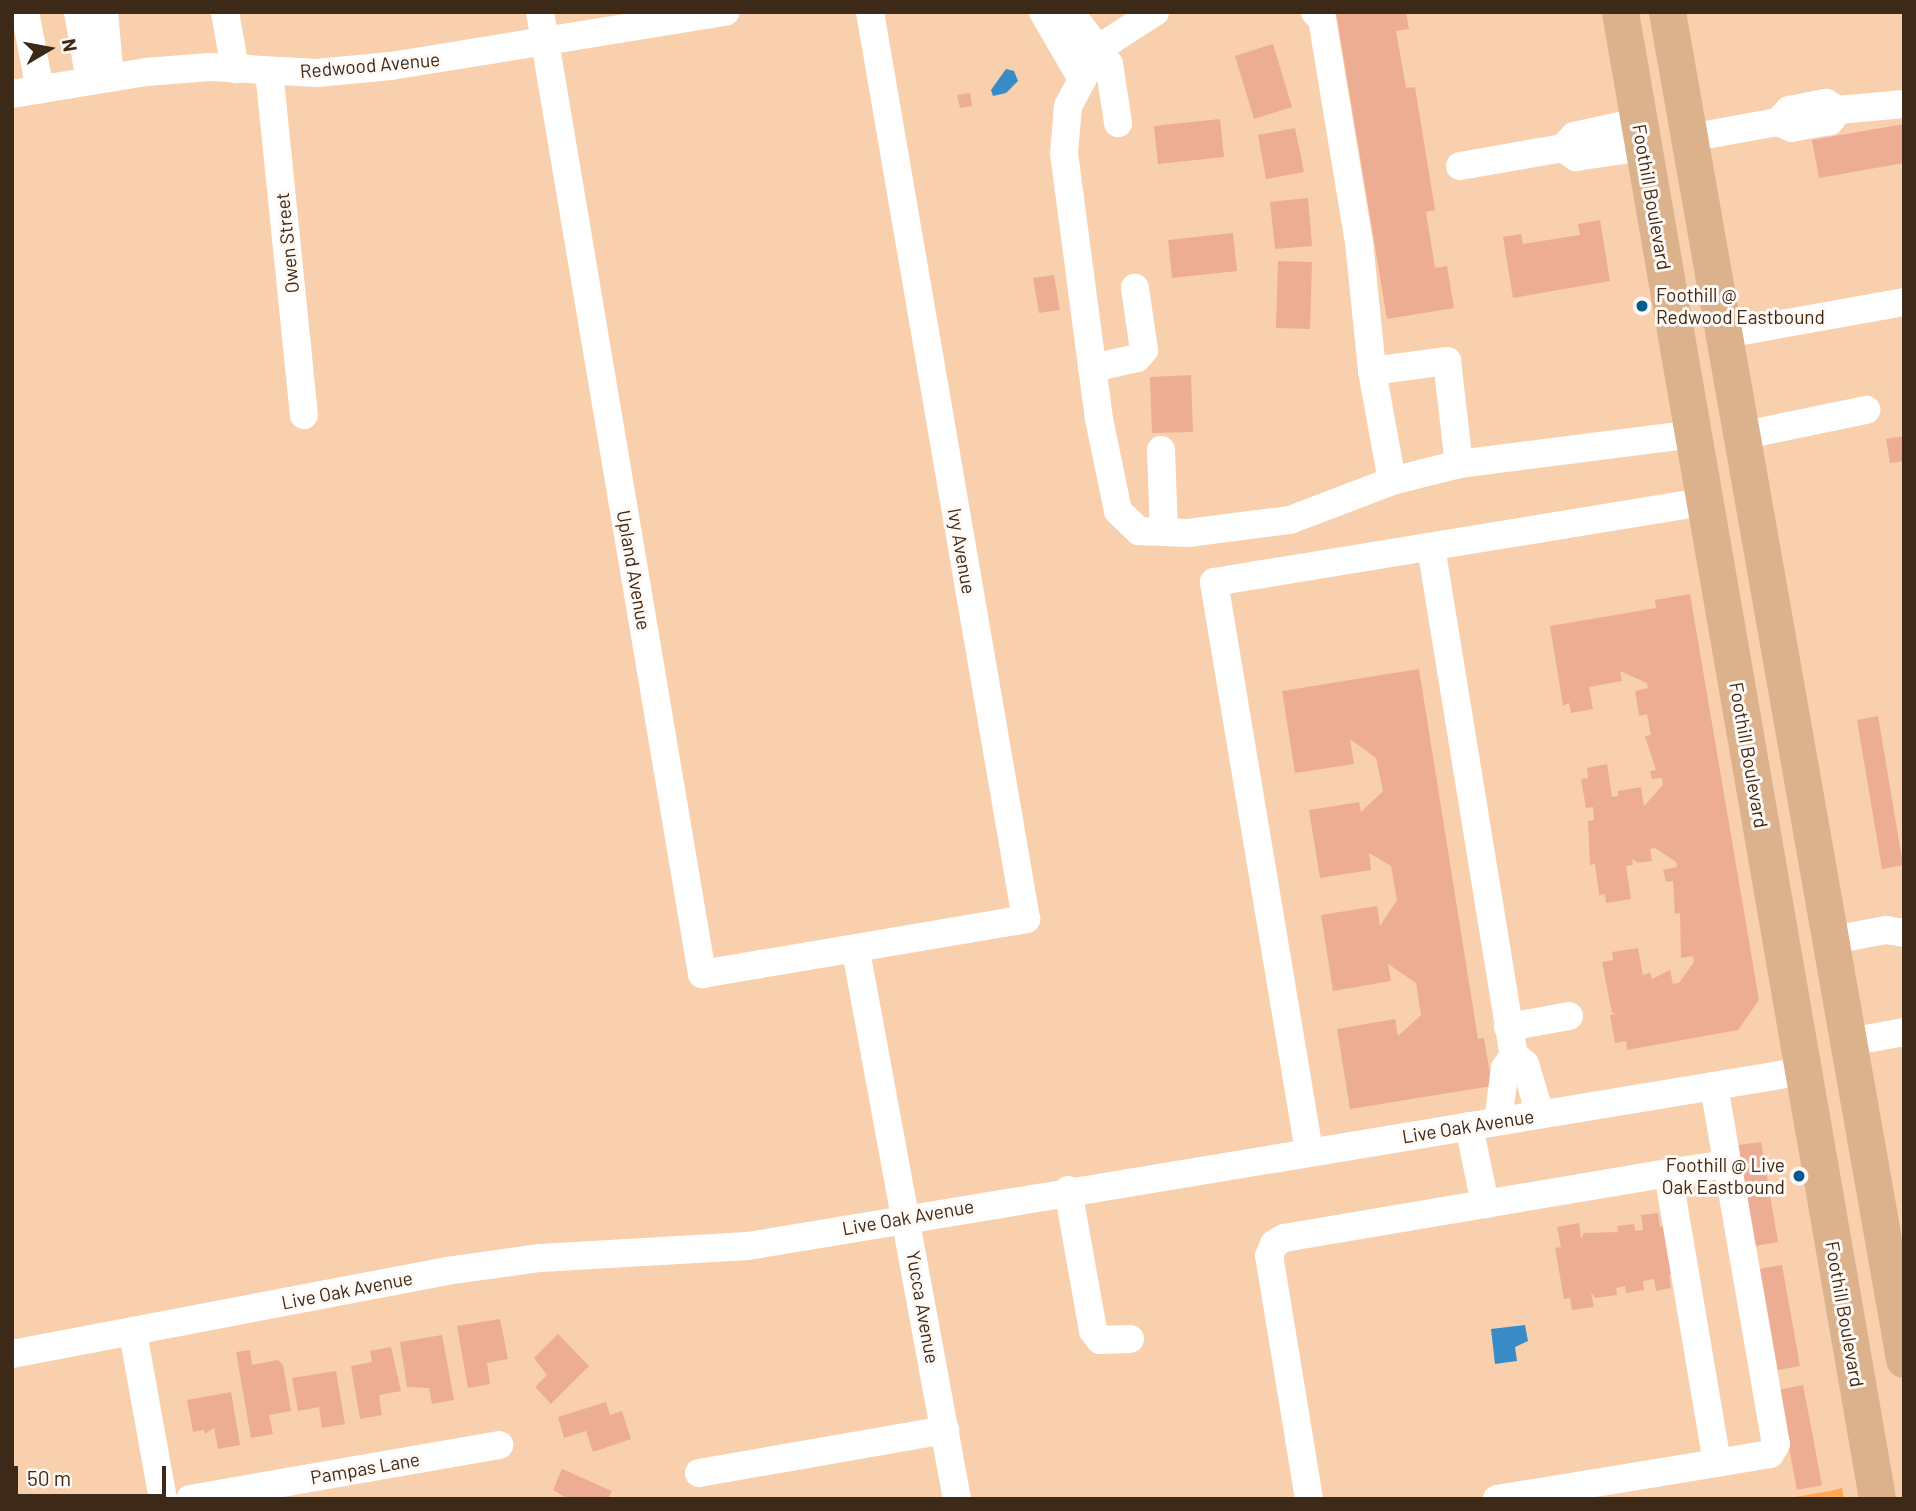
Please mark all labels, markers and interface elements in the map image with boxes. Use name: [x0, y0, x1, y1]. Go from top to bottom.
north arrow: [14, 14, 84, 84]
text: N: [58, 37, 83, 53]
street label: Redwood Avenue: [299, 48, 441, 82]
street label: Foothill Boulevard: [1628, 122, 1676, 272]
street label: Owen Street: [270, 191, 304, 295]
place label: Foothill @ Redwood Eastbound: [1656, 284, 1825, 328]
marker: Foothill @ Redwood Eastbound: [1634, 298, 1650, 314]
street label: Ivy Avenue: [943, 506, 981, 596]
street label: Upland Avenue: [612, 508, 656, 632]
street label: Foothill Boulevard: [1725, 680, 1773, 830]
street label: Live Oak Avenue: [1400, 1104, 1536, 1148]
place label: Foothill @ Live Oak Eastbound: [1662, 1154, 1785, 1198]
marker: Foothill @ Live Oak Eastbound: [1791, 1168, 1807, 1184]
street label: Live Oak Avenue: [840, 1194, 976, 1240]
street label: Foothill Boulevard: [1821, 1239, 1869, 1389]
street label: Yucca Avenue: [902, 1249, 944, 1365]
street label: Live Oak Avenue: [279, 1266, 415, 1314]
street label: Pampas Lane: [309, 1447, 421, 1489]
scale bar: [18, 1452, 170, 1496]
text: 50 m: [27, 1465, 71, 1490]

